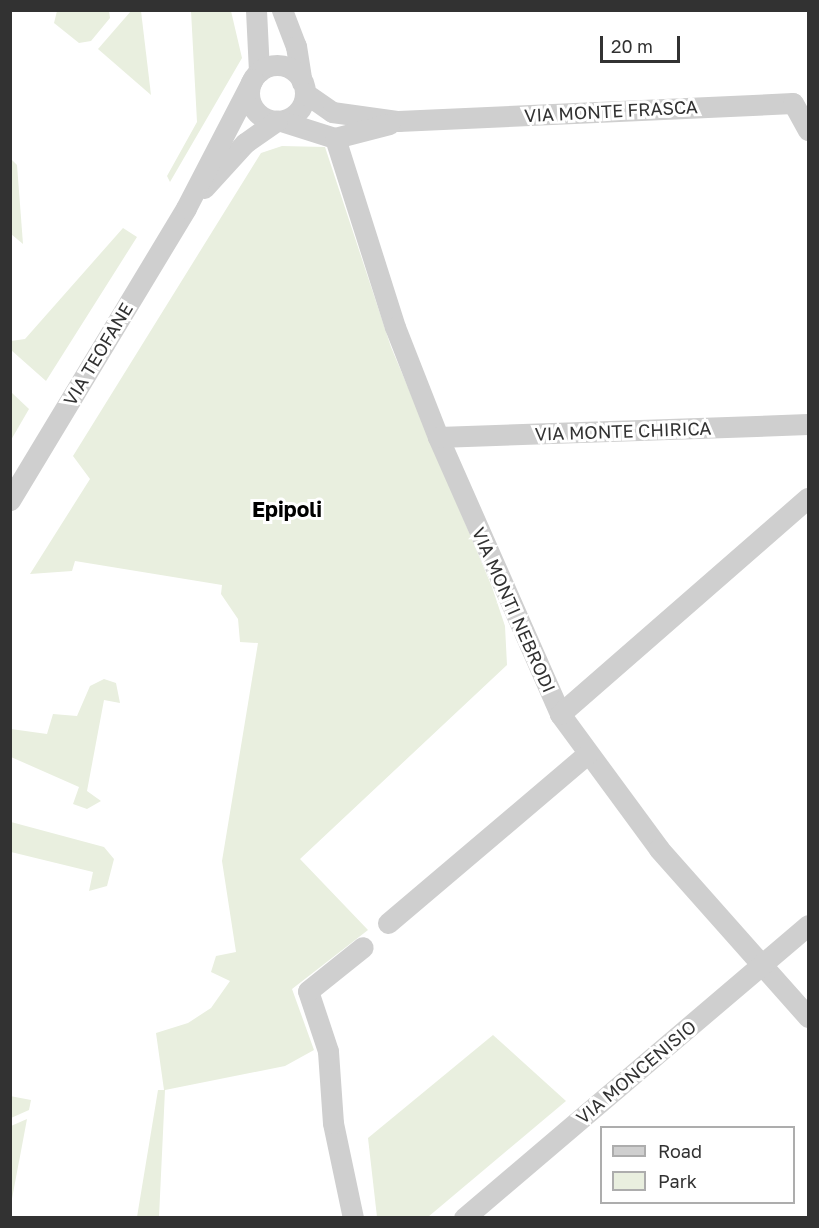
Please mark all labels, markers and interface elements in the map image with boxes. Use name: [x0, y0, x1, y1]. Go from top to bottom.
scale bar: [603, 24, 682, 62]
text: 20 m: [611, 35, 653, 57]
street label: VIA MONTE FRASCA: [524, 96, 698, 126]
street label: VIA TEOFANE: [59, 299, 137, 409]
street label: VIA MONTE CHIRICA: [534, 417, 712, 445]
district label: Epipoli: [252, 496, 322, 522]
street label: VIA MONTI NEBRODI: [468, 524, 560, 696]
street label: VIA MONCENISIO: [572, 1016, 700, 1128]
legend: [600, 1126, 795, 1204]
text: Road: [658, 1140, 702, 1162]
text: Park: [658, 1170, 697, 1192]

